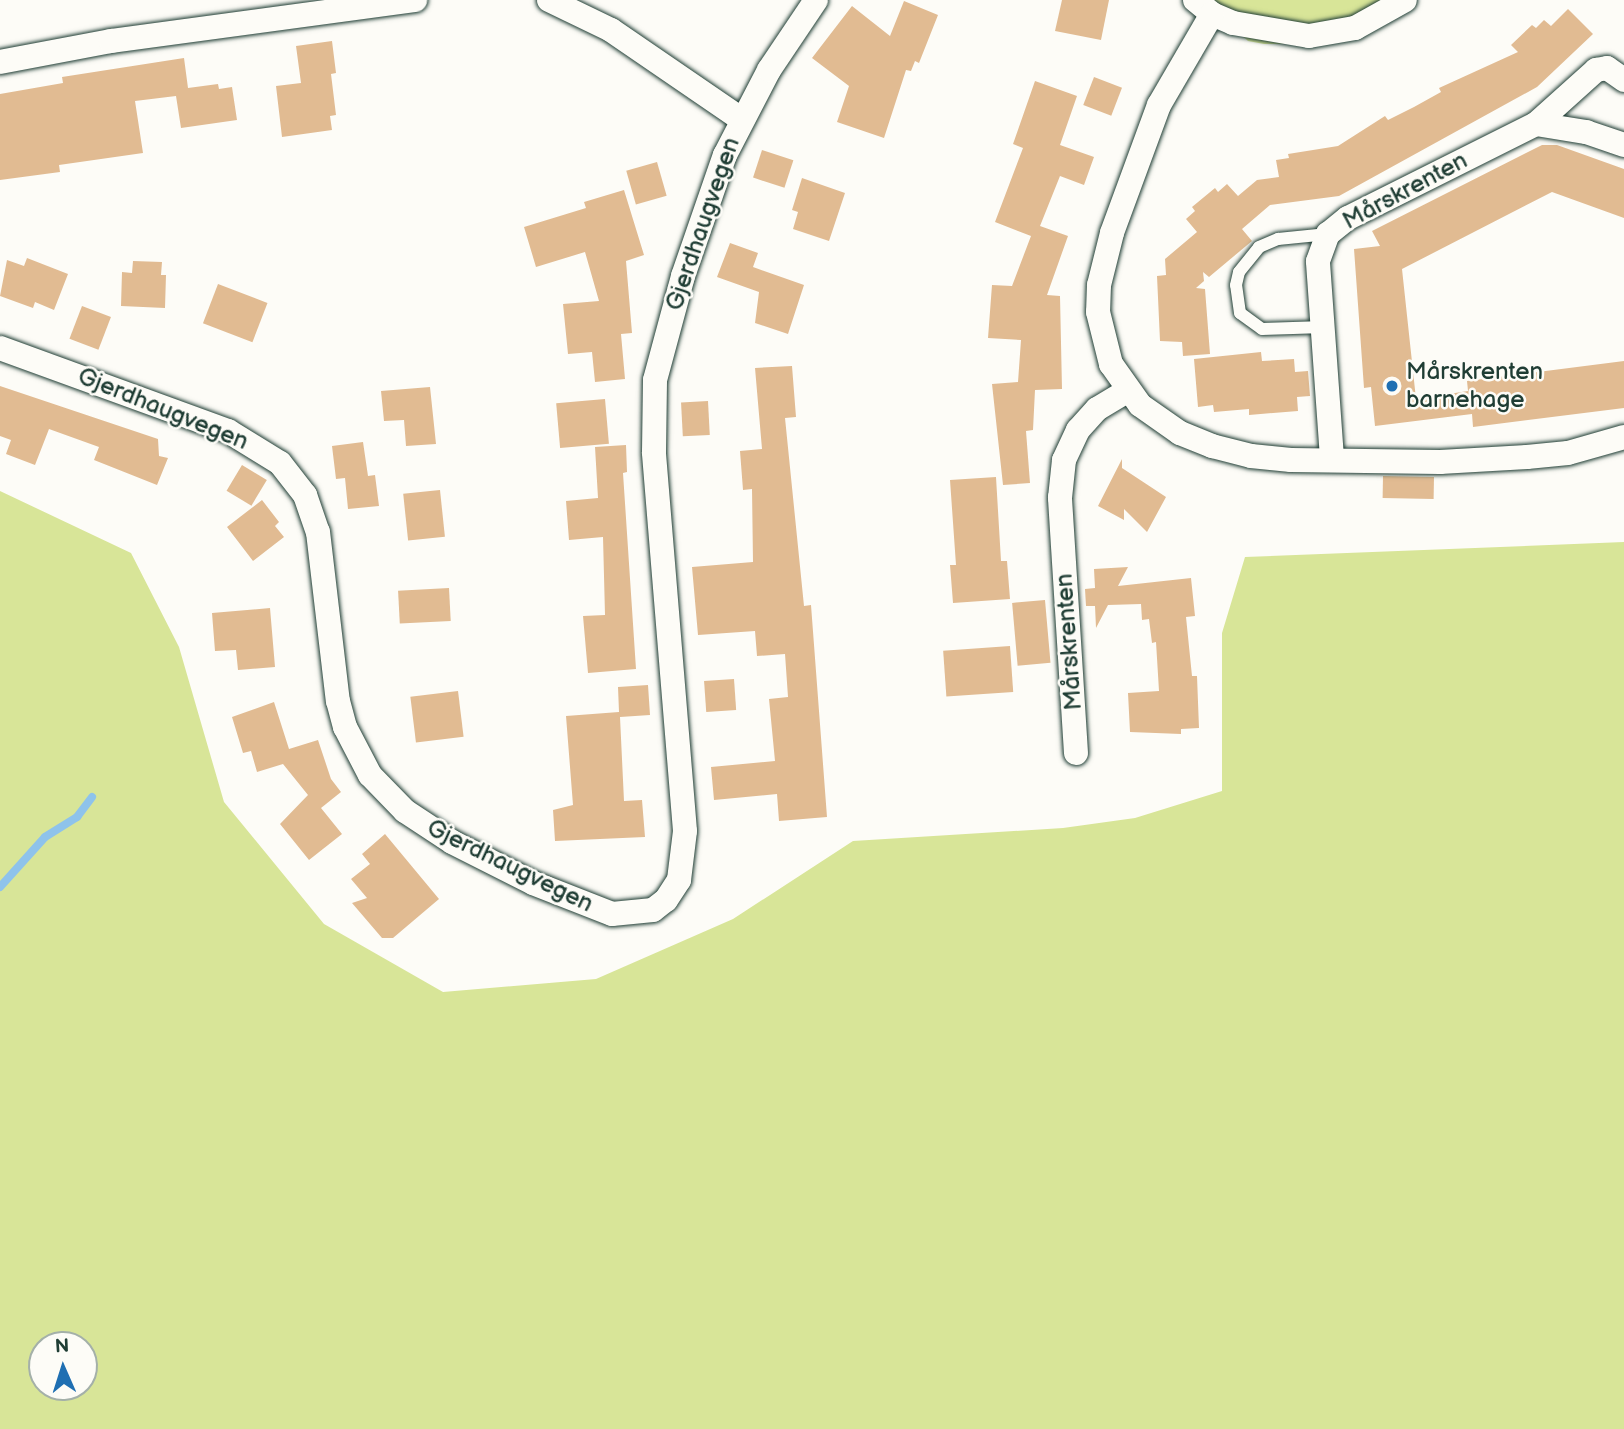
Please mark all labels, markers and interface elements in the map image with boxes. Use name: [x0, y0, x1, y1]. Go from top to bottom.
street label: Gjerdhaugvegen: [660, 134, 746, 314]
street label: Mårskrenten: [1338, 146, 1472, 236]
place label: Mårskrenten barnehage: [1406, 358, 1543, 414]
street label: Gjerdhaugvegen: [74, 362, 252, 456]
marker: Mårskrenten barnehage: [1384, 378, 1400, 394]
street label: Mårskrenten: [1050, 573, 1088, 711]
street label: Gjerdhaugvegen: [422, 813, 598, 919]
north arrow: [28, 1331, 98, 1401]
text: N: [54, 1335, 70, 1358]

